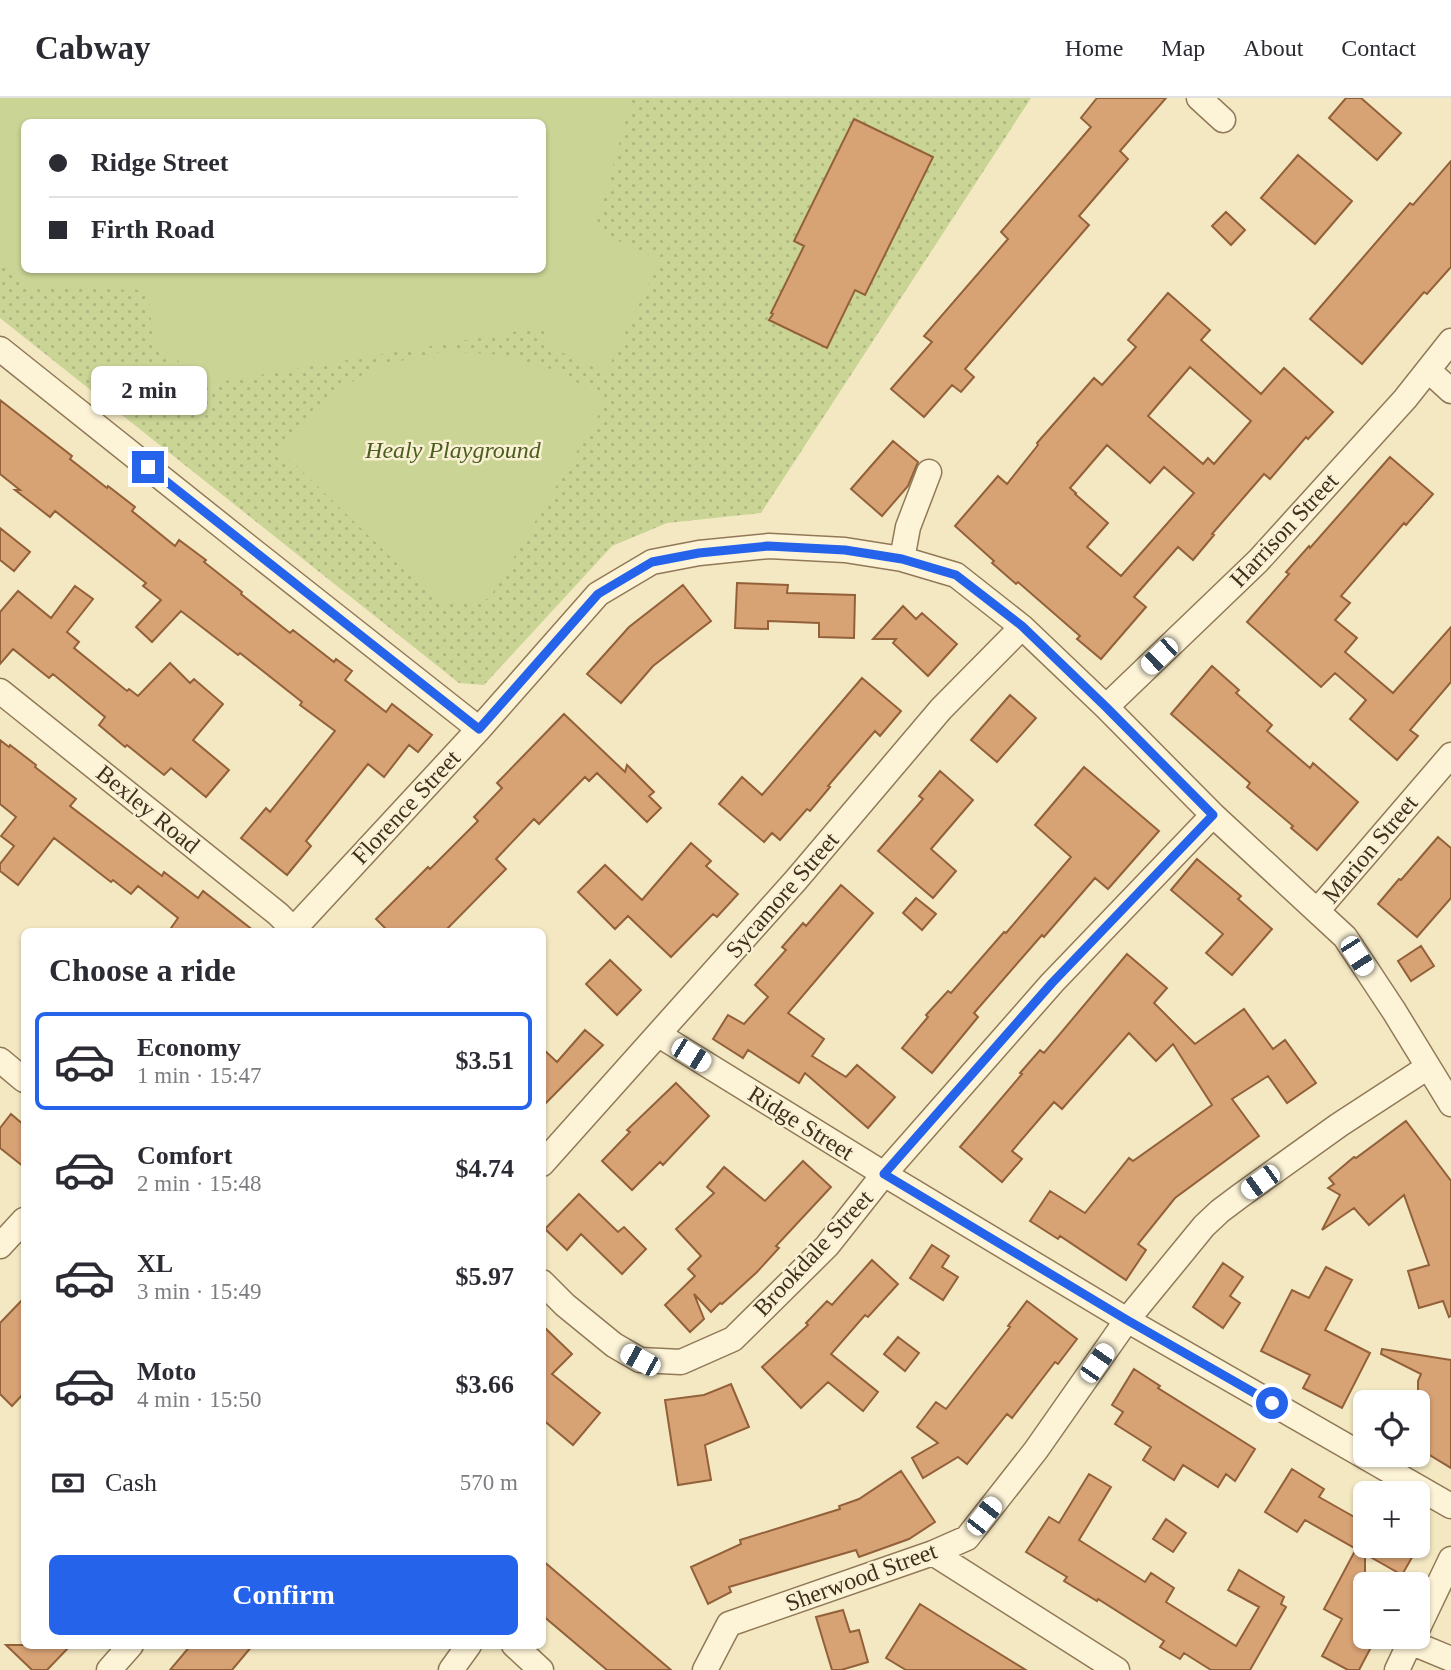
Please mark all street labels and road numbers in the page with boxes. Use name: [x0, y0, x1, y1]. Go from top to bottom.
street label: Harrison Street: [1225, 468, 1344, 592]
street label: Florence Street: [347, 745, 465, 869]
street label: Bexley Road: [91, 760, 205, 858]
street label: Marion Street: [1317, 790, 1423, 908]
street label: Sycamore Street: [720, 827, 844, 963]
street label: Ridge Street: [744, 1080, 859, 1166]
street label: Brookdale Street: [748, 1185, 878, 1321]
street label: Sherwood Street: [782, 1537, 941, 1616]

